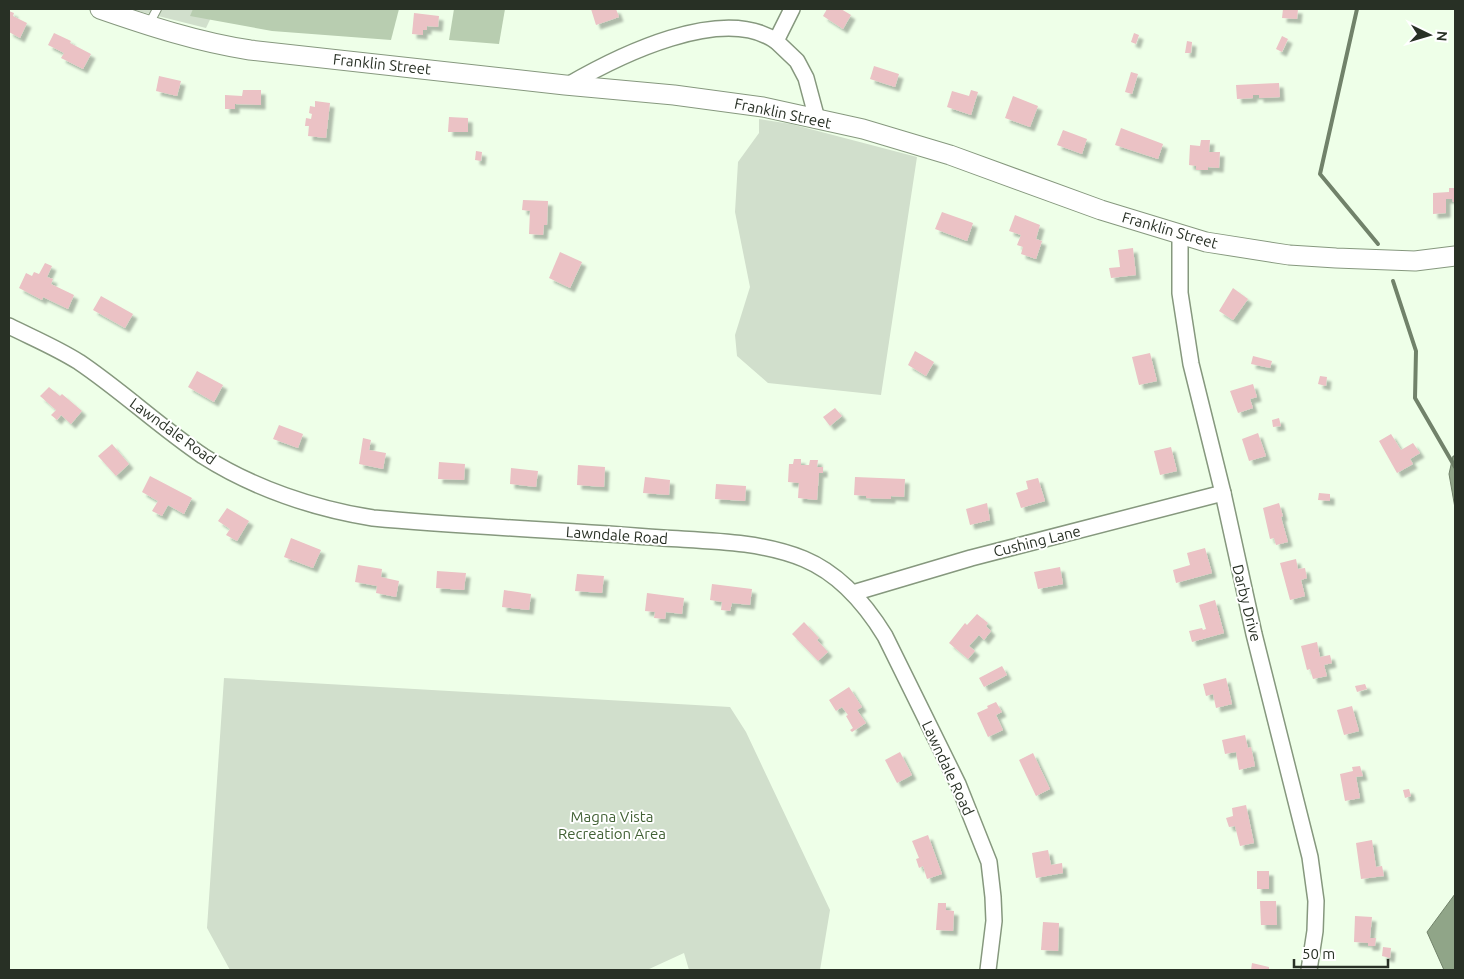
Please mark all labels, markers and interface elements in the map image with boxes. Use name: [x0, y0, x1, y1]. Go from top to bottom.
north arrow: [1404, 10, 1454, 60]
text: N: [1434, 30, 1450, 42]
street label: Franklin Street: [332, 50, 432, 78]
street label: Franklin Street: [733, 94, 833, 132]
street label: Franklin Street: [1120, 208, 1220, 252]
street label: Lawndale Road: [127, 394, 219, 468]
street label: Cushing Lane: [992, 522, 1082, 560]
street label: Lawndale Road: [565, 523, 669, 547]
street label: Darby Drive: [1229, 563, 1265, 643]
street label: Lawndale Road: [919, 718, 977, 818]
park label: Magna Vista Recreation Area: [558, 808, 666, 842]
scale bar: [1294, 936, 1388, 968]
text: 50 m: [1302, 945, 1335, 962]

